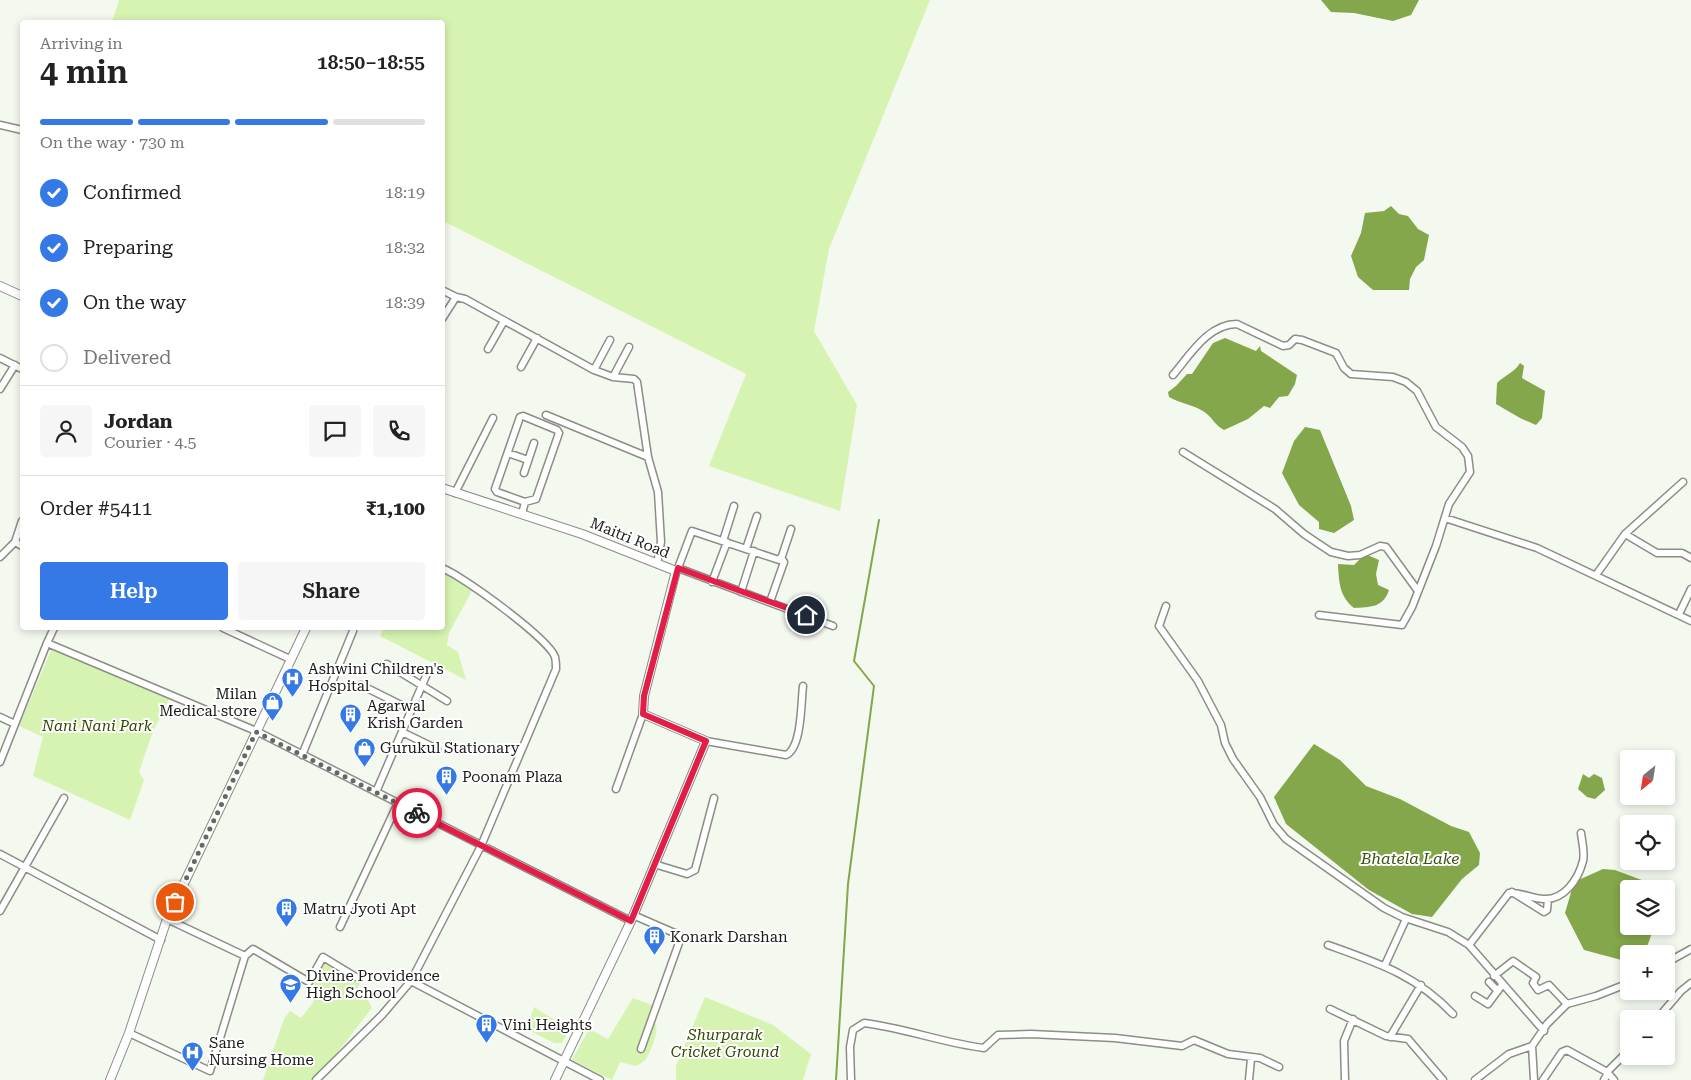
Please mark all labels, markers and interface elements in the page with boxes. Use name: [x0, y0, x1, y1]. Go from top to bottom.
text: Arriving in: [40, 34, 123, 53]
text: 18:50–18:55: [317, 51, 425, 74]
text: 4 min: [40, 53, 128, 91]
text: On the way · 730 m: [40, 133, 185, 152]
icon: check: [40, 179, 68, 207]
text: Confirmed: [83, 181, 181, 204]
text: 18:19: [385, 183, 425, 202]
icon: check: [40, 234, 68, 262]
text: Preparing: [83, 236, 173, 259]
text: 18:32: [385, 238, 425, 257]
icon: check: [40, 289, 68, 317]
text: On the way: [83, 291, 186, 314]
text: 18:39: [385, 293, 425, 312]
text: Delivered: [83, 346, 171, 369]
button: person: [40, 405, 92, 457]
button: chat: [309, 405, 361, 457]
button: phone: [373, 405, 425, 457]
text: Jordan: [104, 410, 173, 433]
text: Courier · 4.5: [104, 433, 197, 452]
text: Order #5411: [40, 497, 152, 520]
text: ₹1,100: [366, 497, 425, 520]
street label: Maitri Road: [588, 514, 673, 562]
button: Help: [40, 562, 228, 620]
button: Share: [238, 562, 425, 620]
pin: [785, 594, 827, 636]
icon: home: [792, 601, 820, 629]
place label: Ashwini Children's Hospital: [308, 660, 444, 695]
hospital icon: Ashwini Children's Hospital: [280, 666, 304, 697]
place label: Milan Medical store: [159, 685, 257, 720]
shop icon: Milan Medical store: [261, 691, 285, 722]
place label: Agarwal Krish Garden: [367, 697, 463, 732]
building icon: Agarwal Krish Garden: [339, 703, 363, 734]
park label: Nani Nani Park: [41, 717, 153, 735]
shop icon: Gurukul Stationary: [352, 736, 376, 767]
place label: Gurukul Stationary: [380, 739, 520, 757]
north arrow: [1620, 750, 1675, 805]
map controls: [1620, 750, 1675, 1065]
building icon: Poonam Plaza: [434, 765, 458, 796]
place label: Poonam Plaza: [462, 768, 563, 786]
courier: [392, 788, 442, 838]
icon: bike: [403, 799, 431, 827]
button: locate: [1620, 815, 1675, 870]
water label: Bhatela Lake: [1360, 849, 1459, 868]
button: layers: [1620, 880, 1675, 935]
pin: [154, 881, 196, 923]
icon: bag: [161, 888, 189, 916]
building icon: Matru Jyoti Apt: [275, 897, 299, 928]
place label: Matru Jyoti Apt: [303, 900, 416, 918]
building icon: Konark Darshan: [642, 925, 666, 956]
place label: Konark Darshan: [670, 928, 788, 946]
button: +: [1620, 945, 1675, 1000]
place label: Divine Providence High School: [306, 967, 440, 1002]
school or university icon: Divine Providence High School: [278, 973, 302, 1004]
button: −: [1620, 1010, 1675, 1065]
building icon: Vini Heights: [474, 1013, 498, 1044]
place label: Vini Heights: [502, 1016, 592, 1034]
park label: Shurparak Cricket Ground: [671, 1026, 779, 1061]
place label: Sane Nursing Home: [209, 1034, 314, 1069]
hospital icon: Sane Nursing Home: [181, 1040, 205, 1071]

